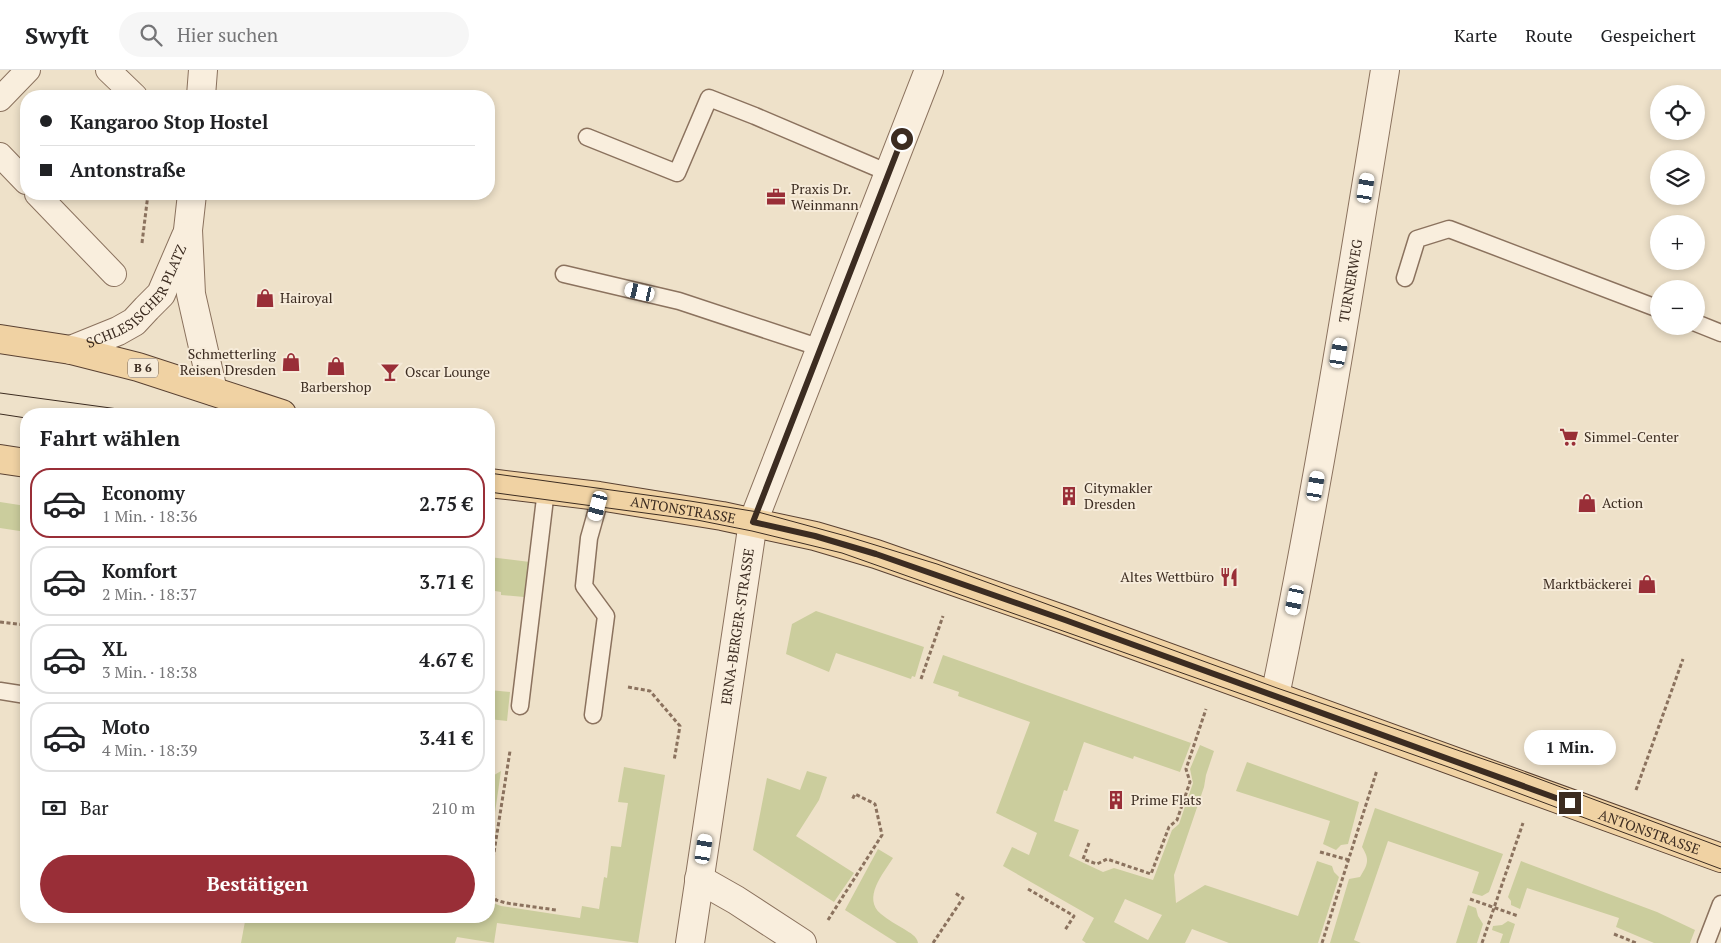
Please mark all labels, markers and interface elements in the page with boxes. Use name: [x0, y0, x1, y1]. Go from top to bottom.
search box: [119, 12, 469, 57]
text: Swyft: [25, 19, 89, 51]
icon: search: [137, 21, 165, 49]
text: Hier suchen: [177, 22, 278, 47]
text: Karte: [1454, 23, 1497, 47]
text: Route: [1525, 23, 1573, 47]
text: Gespeichert: [1601, 23, 1696, 47]
map controls: [1650, 85, 1705, 335]
button: locate: [1650, 85, 1705, 140]
text: Kangaroo Stop Hostel: [70, 109, 268, 134]
route start: [891, 128, 913, 150]
button: layers: [1650, 150, 1705, 205]
text: Antonstraße: [70, 157, 186, 182]
car: [1356, 172, 1375, 204]
place label: Praxis Dr. Weinmann: [791, 179, 859, 214]
office icon: Praxis Dr. Weinmann: [765, 186, 787, 208]
button: +: [1650, 215, 1705, 270]
street label: TURNERWEG: [1334, 237, 1366, 324]
street label: SCHLESISCHER PLATZ: [83, 241, 190, 352]
button: −: [1650, 280, 1705, 335]
car: [623, 281, 656, 303]
shop icon: Hairoyal: [254, 287, 276, 309]
place label: Hairoyal: [280, 288, 333, 307]
car: [1329, 337, 1348, 369]
place label: Schmetterling Reisen Dresden: [180, 344, 277, 379]
shop icon: Schmetterling Reisen Dresden: [280, 351, 302, 373]
shop icon: Barbershop: [325, 355, 347, 377]
road number: B 6: [128, 358, 158, 378]
bar icon: Oscar Lounge: [379, 361, 401, 383]
place label: Oscar Lounge: [405, 362, 490, 381]
place label: Barbershop: [300, 377, 372, 396]
text: Fahrt wählen: [40, 423, 180, 452]
supermarket icon: Simmel-Center: [1558, 426, 1580, 448]
place label: Simmel-Center: [1584, 427, 1679, 446]
car: [1306, 470, 1325, 502]
place label: Citymakler Dresden: [1084, 478, 1153, 513]
text: Economy: [102, 480, 185, 505]
icon: car: [42, 481, 87, 526]
building icon: Citymakler Dresden: [1058, 485, 1080, 507]
car: [586, 490, 609, 522]
text: 2.75 €: [419, 491, 473, 516]
street label: ANTONSTRASSE: [629, 491, 738, 528]
shop icon: Action: [1576, 492, 1598, 514]
place label: Action: [1602, 493, 1644, 512]
text: 1 Min. · 18:36: [102, 505, 197, 527]
street label: ERNA-BERGER-STRASSE: [716, 547, 758, 706]
text: Komfort: [102, 558, 177, 583]
icon: car: [42, 559, 87, 604]
restaurant icon: Altes Wettbüro: [1218, 566, 1240, 588]
place label: Altes Wettbüro: [1120, 567, 1214, 586]
text: 3.71 €: [419, 569, 473, 594]
shop icon: Marktbäckerei: [1636, 573, 1658, 595]
place label: Marktbäckerei: [1543, 574, 1632, 593]
text: 2 Min. · 18:37: [102, 583, 197, 605]
car: [1284, 584, 1305, 616]
text: XL: [102, 636, 127, 661]
icon: car: [42, 637, 87, 682]
text: 4.67 €: [419, 647, 473, 672]
text: 3 Min. · 18:38: [102, 661, 197, 683]
text: Moto: [102, 714, 150, 739]
icon: car: [42, 715, 87, 760]
text: 3.41 €: [419, 725, 473, 750]
callout: 1 Min.: [1524, 730, 1616, 766]
text: 1 Min.: [1546, 736, 1594, 758]
text: 4 Min. · 18:39: [102, 739, 197, 761]
building icon: Prime Flats: [1105, 789, 1127, 811]
place label: Prime Flats: [1131, 790, 1202, 809]
route end: [1559, 792, 1581, 814]
icon: cash: [40, 794, 68, 822]
text: Bar: [80, 795, 109, 820]
text: 210 m: [432, 797, 475, 819]
street label: ANTONSTRASSE: [1596, 804, 1703, 859]
car: [694, 833, 713, 865]
button: Bestätigen: [40, 855, 475, 913]

